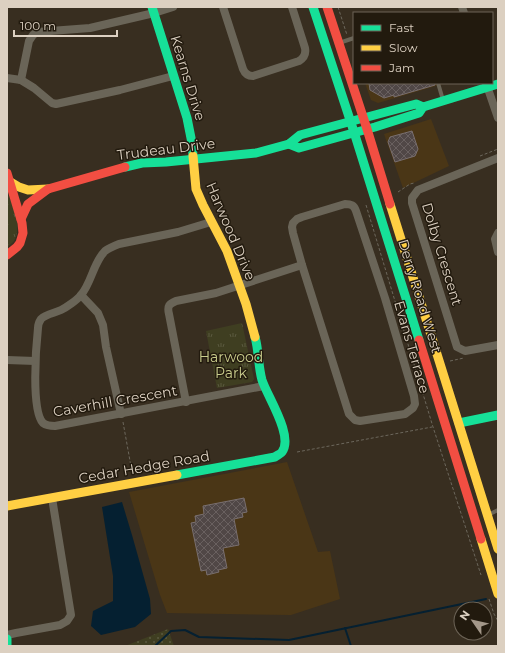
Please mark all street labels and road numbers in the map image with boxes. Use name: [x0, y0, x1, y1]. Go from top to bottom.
street label: Kearns Drive: [166, 33, 210, 123]
street label: Trudeau Drive: [116, 134, 216, 164]
street label: Harwood Drive: [202, 179, 260, 283]
street label: Dolby Crescent: [418, 200, 466, 308]
street label: Derry Road West: [394, 237, 446, 356]
street label: Evans Terrace: [390, 299, 434, 395]
street label: Caverhill Crescent: [52, 381, 179, 421]
street label: Cedar Hedge Road: [77, 447, 211, 487]

